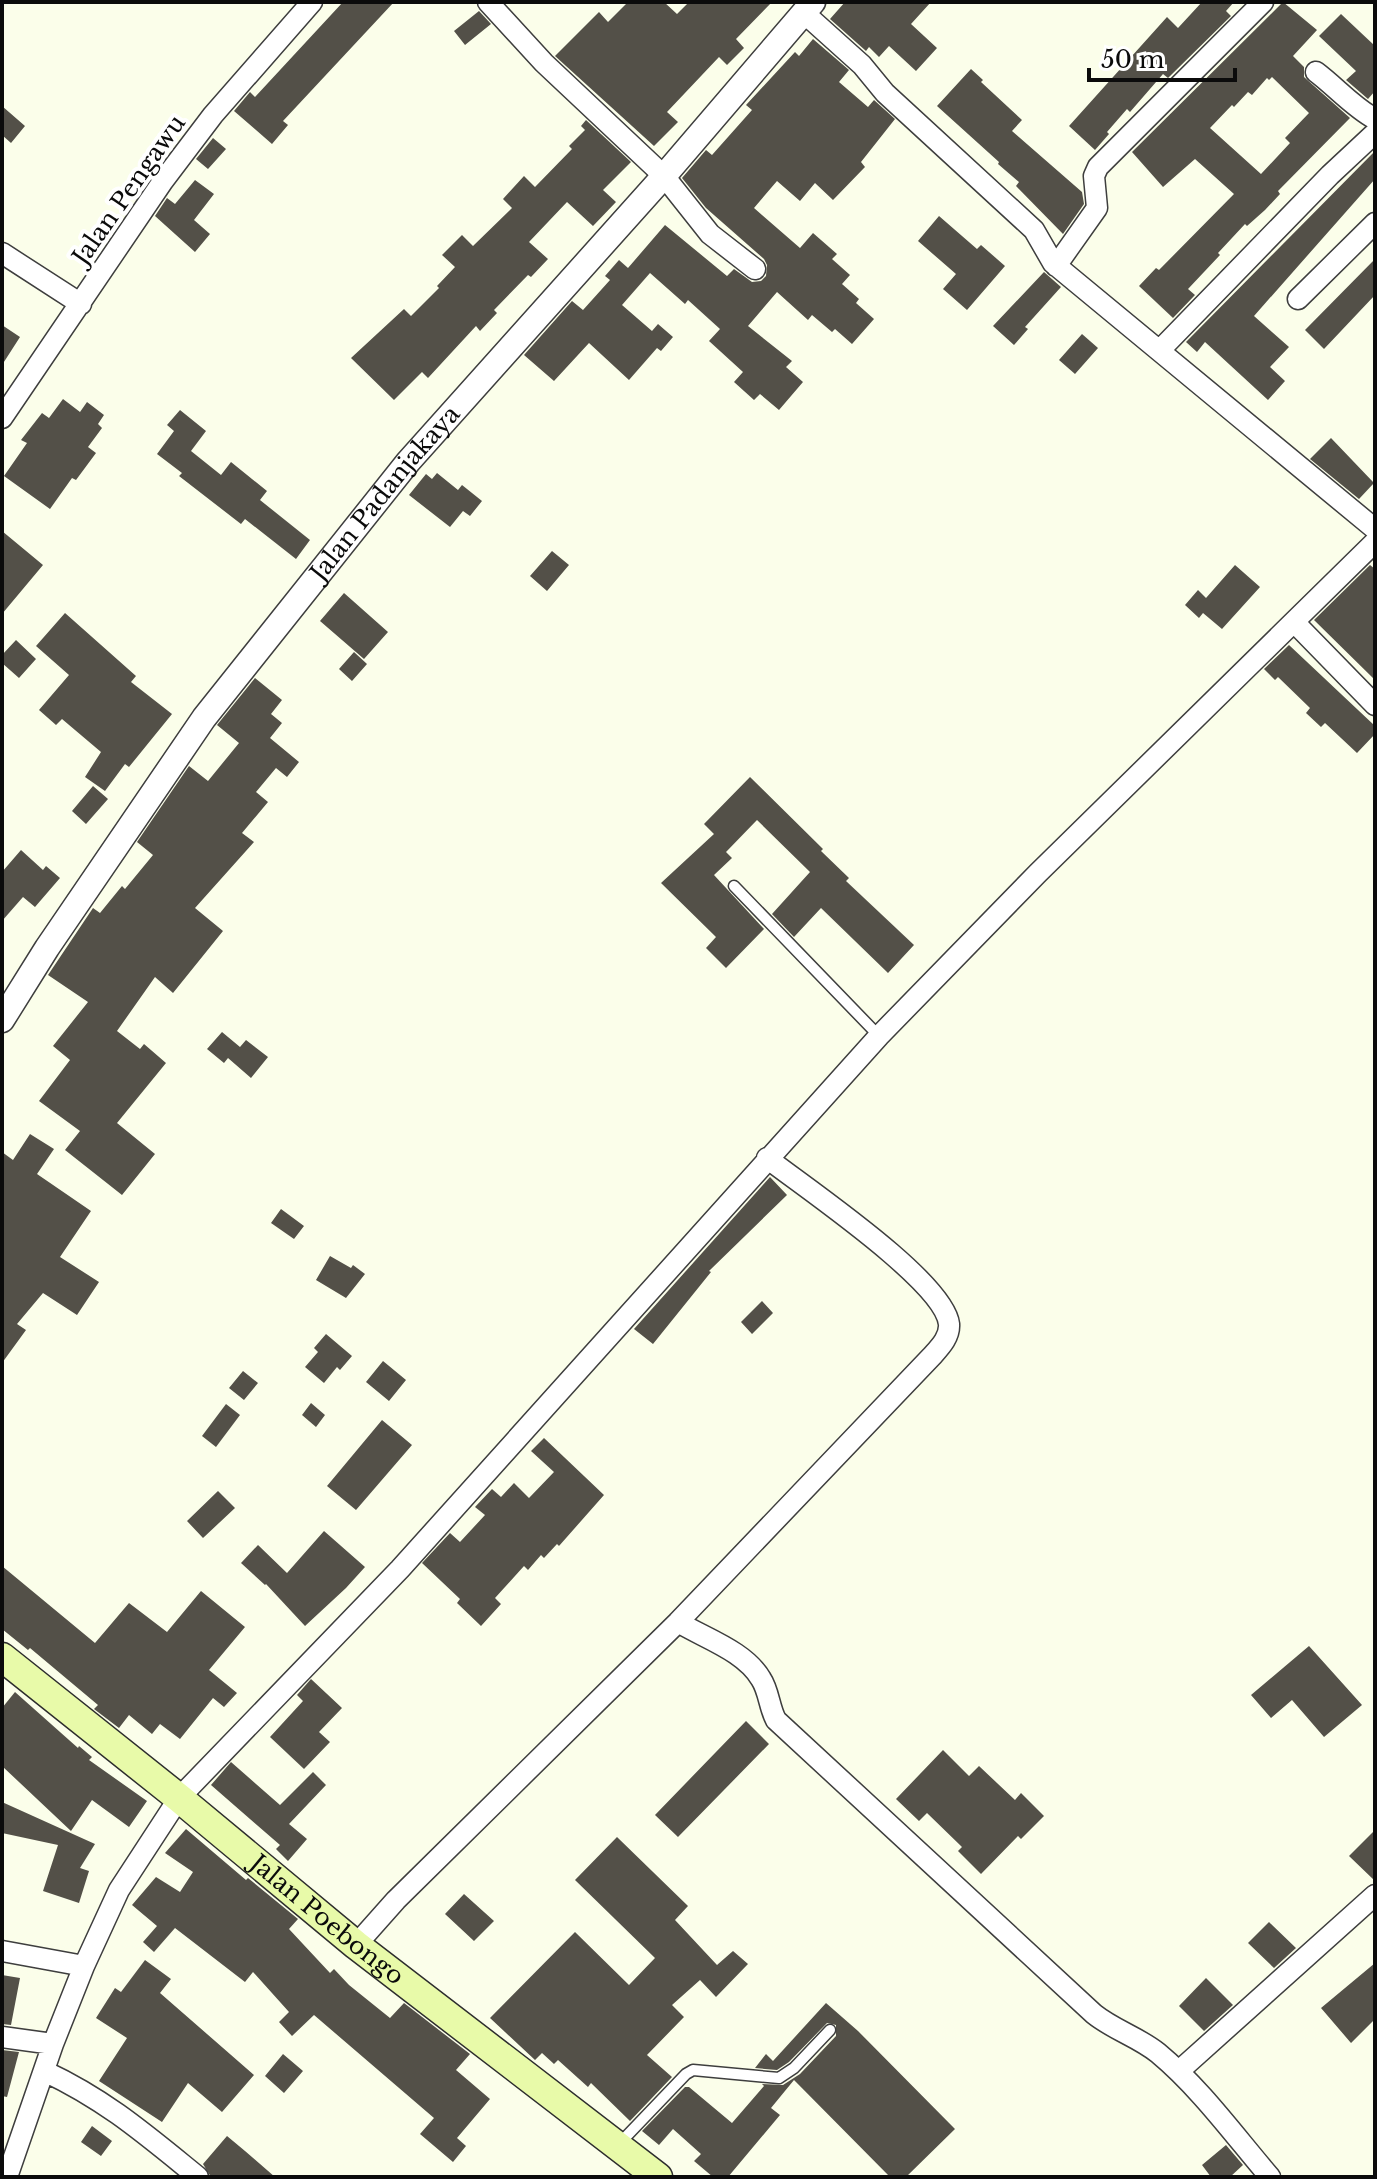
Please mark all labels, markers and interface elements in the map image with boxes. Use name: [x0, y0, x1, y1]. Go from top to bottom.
scale bar: [1089, 32, 1235, 82]
text: 50 m: [1101, 45, 1165, 74]
street label: Jalan Pengawu: [64, 109, 191, 273]
street label: Jalan Padanjakaya: [302, 399, 466, 589]
street label: Jalan Poebongo: [242, 1846, 410, 1991]

